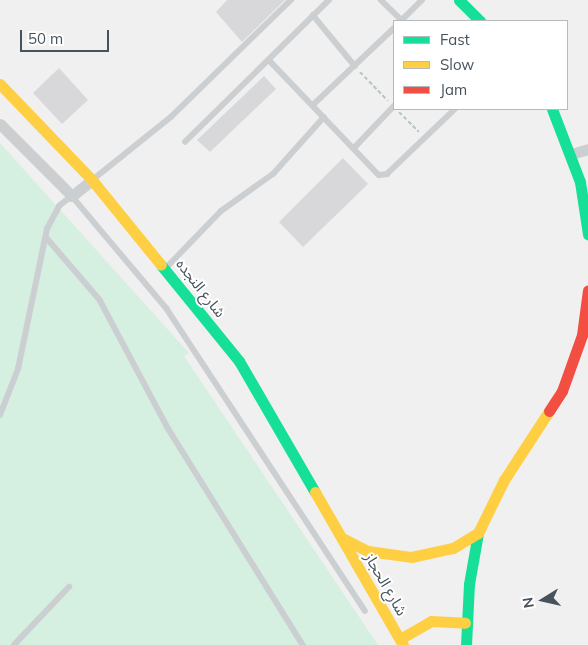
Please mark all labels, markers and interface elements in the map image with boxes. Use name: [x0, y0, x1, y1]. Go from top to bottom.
scale bar: [22, 20, 111, 52]
legend: [393, 20, 568, 110]
text: 50 m: [28, 29, 63, 48]
text: Fast: [440, 30, 470, 49]
text: Slow: [440, 55, 474, 74]
text: Jam: [440, 80, 467, 99]
street label: شارع النجده: [173, 255, 229, 321]
street label: شارع الحجاز: [361, 549, 411, 619]
north arrow: [518, 575, 568, 625]
text: N: [518, 596, 538, 609]

